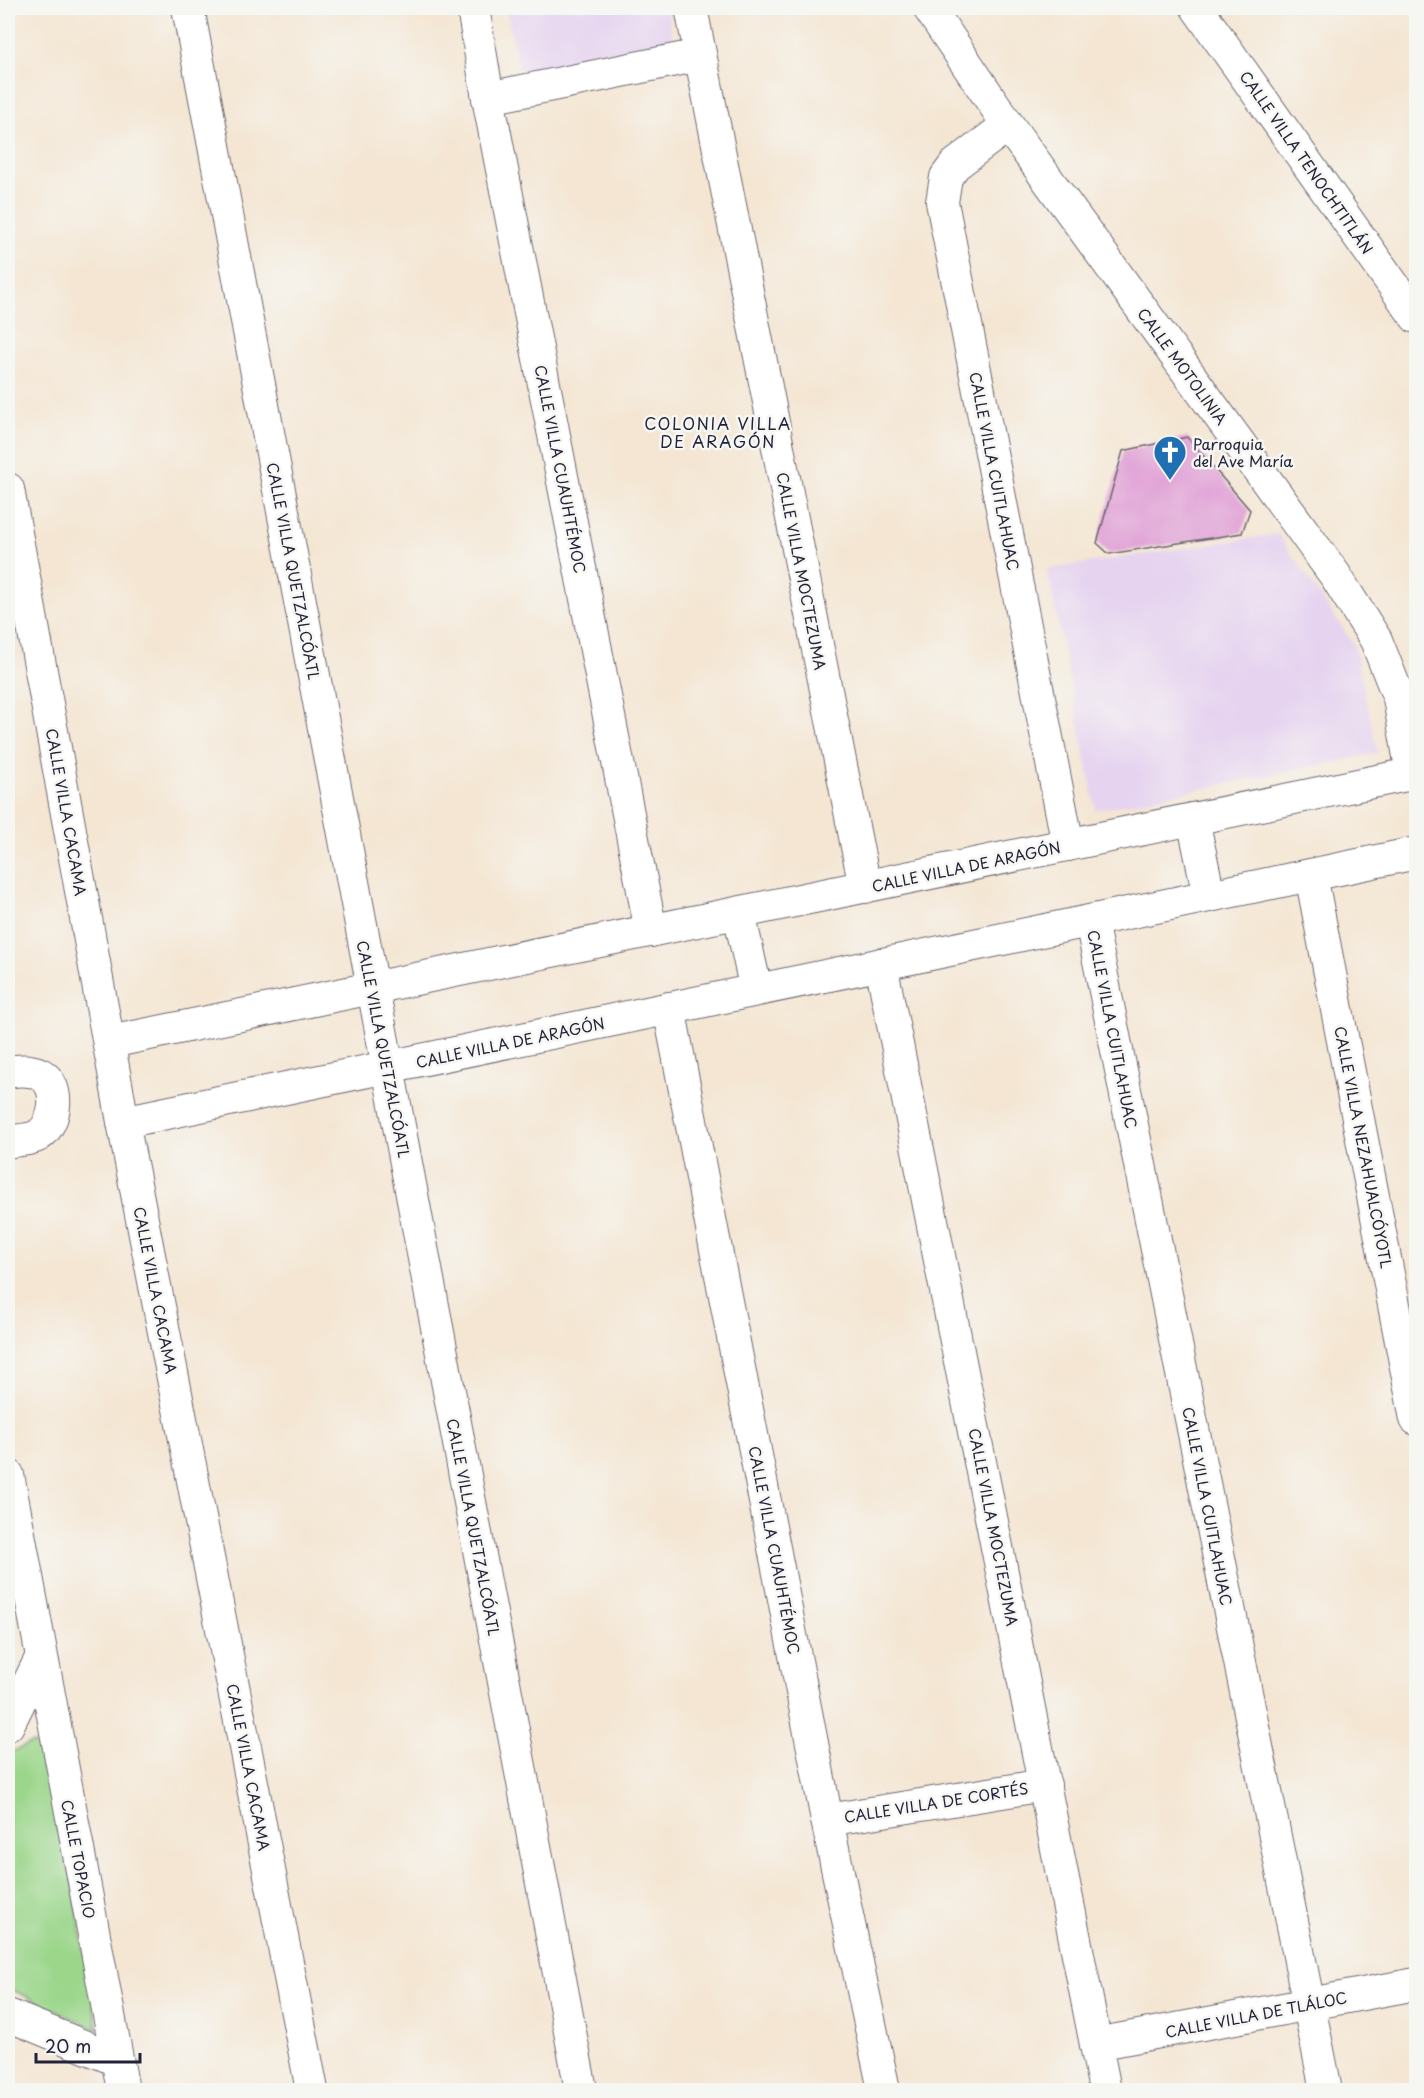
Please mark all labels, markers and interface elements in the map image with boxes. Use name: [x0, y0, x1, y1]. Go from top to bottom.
street label: CALLE VILLA TENOCHTITLÁN: [1235, 66, 1379, 258]
street label: CALLE MOTOLINIA: [1133, 303, 1233, 429]
street label: CALLE VILLA CUAUHTÉMOC: [530, 363, 592, 575]
street label: CALLE VILLA CUITLAHUAC: [964, 370, 1026, 572]
district label: COLONIA VILLA DE ARAGÓN: [644, 411, 792, 453]
place label: Parroquia del Ave María: [1193, 432, 1293, 472]
church icon: Parroquia del Ave María: [1152, 434, 1188, 481]
street label: CALLE VILLA QUETZALCÓATL: [262, 460, 326, 682]
street label: CALLE VILLA MOCTEZUMA: [772, 470, 833, 672]
street label: CALLE VILLA CACAMA: [41, 726, 93, 898]
street label: CALLE VILLA DE ARAGÓN: [869, 835, 1063, 897]
street label: CALLE VILLA CUITLAHUAC: [1082, 928, 1144, 1130]
street label: CALLE VILLA QUETZALCÓATL: [352, 938, 416, 1160]
street label: CALLE VILLA DE ARAGÓN: [413, 1011, 607, 1073]
street label: CALLE VILLA NEZAHUALCÓYOTL: [1329, 1024, 1399, 1270]
street label: CALLE VILLA CACAMA: [129, 1205, 183, 1375]
street label: CALLE VILLA CUITLAHUAC: [1177, 1405, 1239, 1607]
street label: CALLE VILLA QUETZALCÓATL: [442, 1416, 506, 1638]
street label: CALLE VILLA MOCTEZUMA: [964, 1426, 1025, 1628]
street label: CALLE VILLA CUAUHTÉMOC: [744, 1444, 806, 1656]
street label: CALLE VILLA CACAMA: [222, 1682, 276, 1852]
street label: CALLE VILLA DE CORTÉS: [842, 1776, 1030, 1828]
street label: CALLE TOPACIO: [56, 1797, 102, 1921]
street label: CALLE VILLA DE TLÁLOC: [1163, 1985, 1349, 2043]
scale bar: [36, 2026, 140, 2064]
text: 20 m: [45, 2032, 91, 2059]

